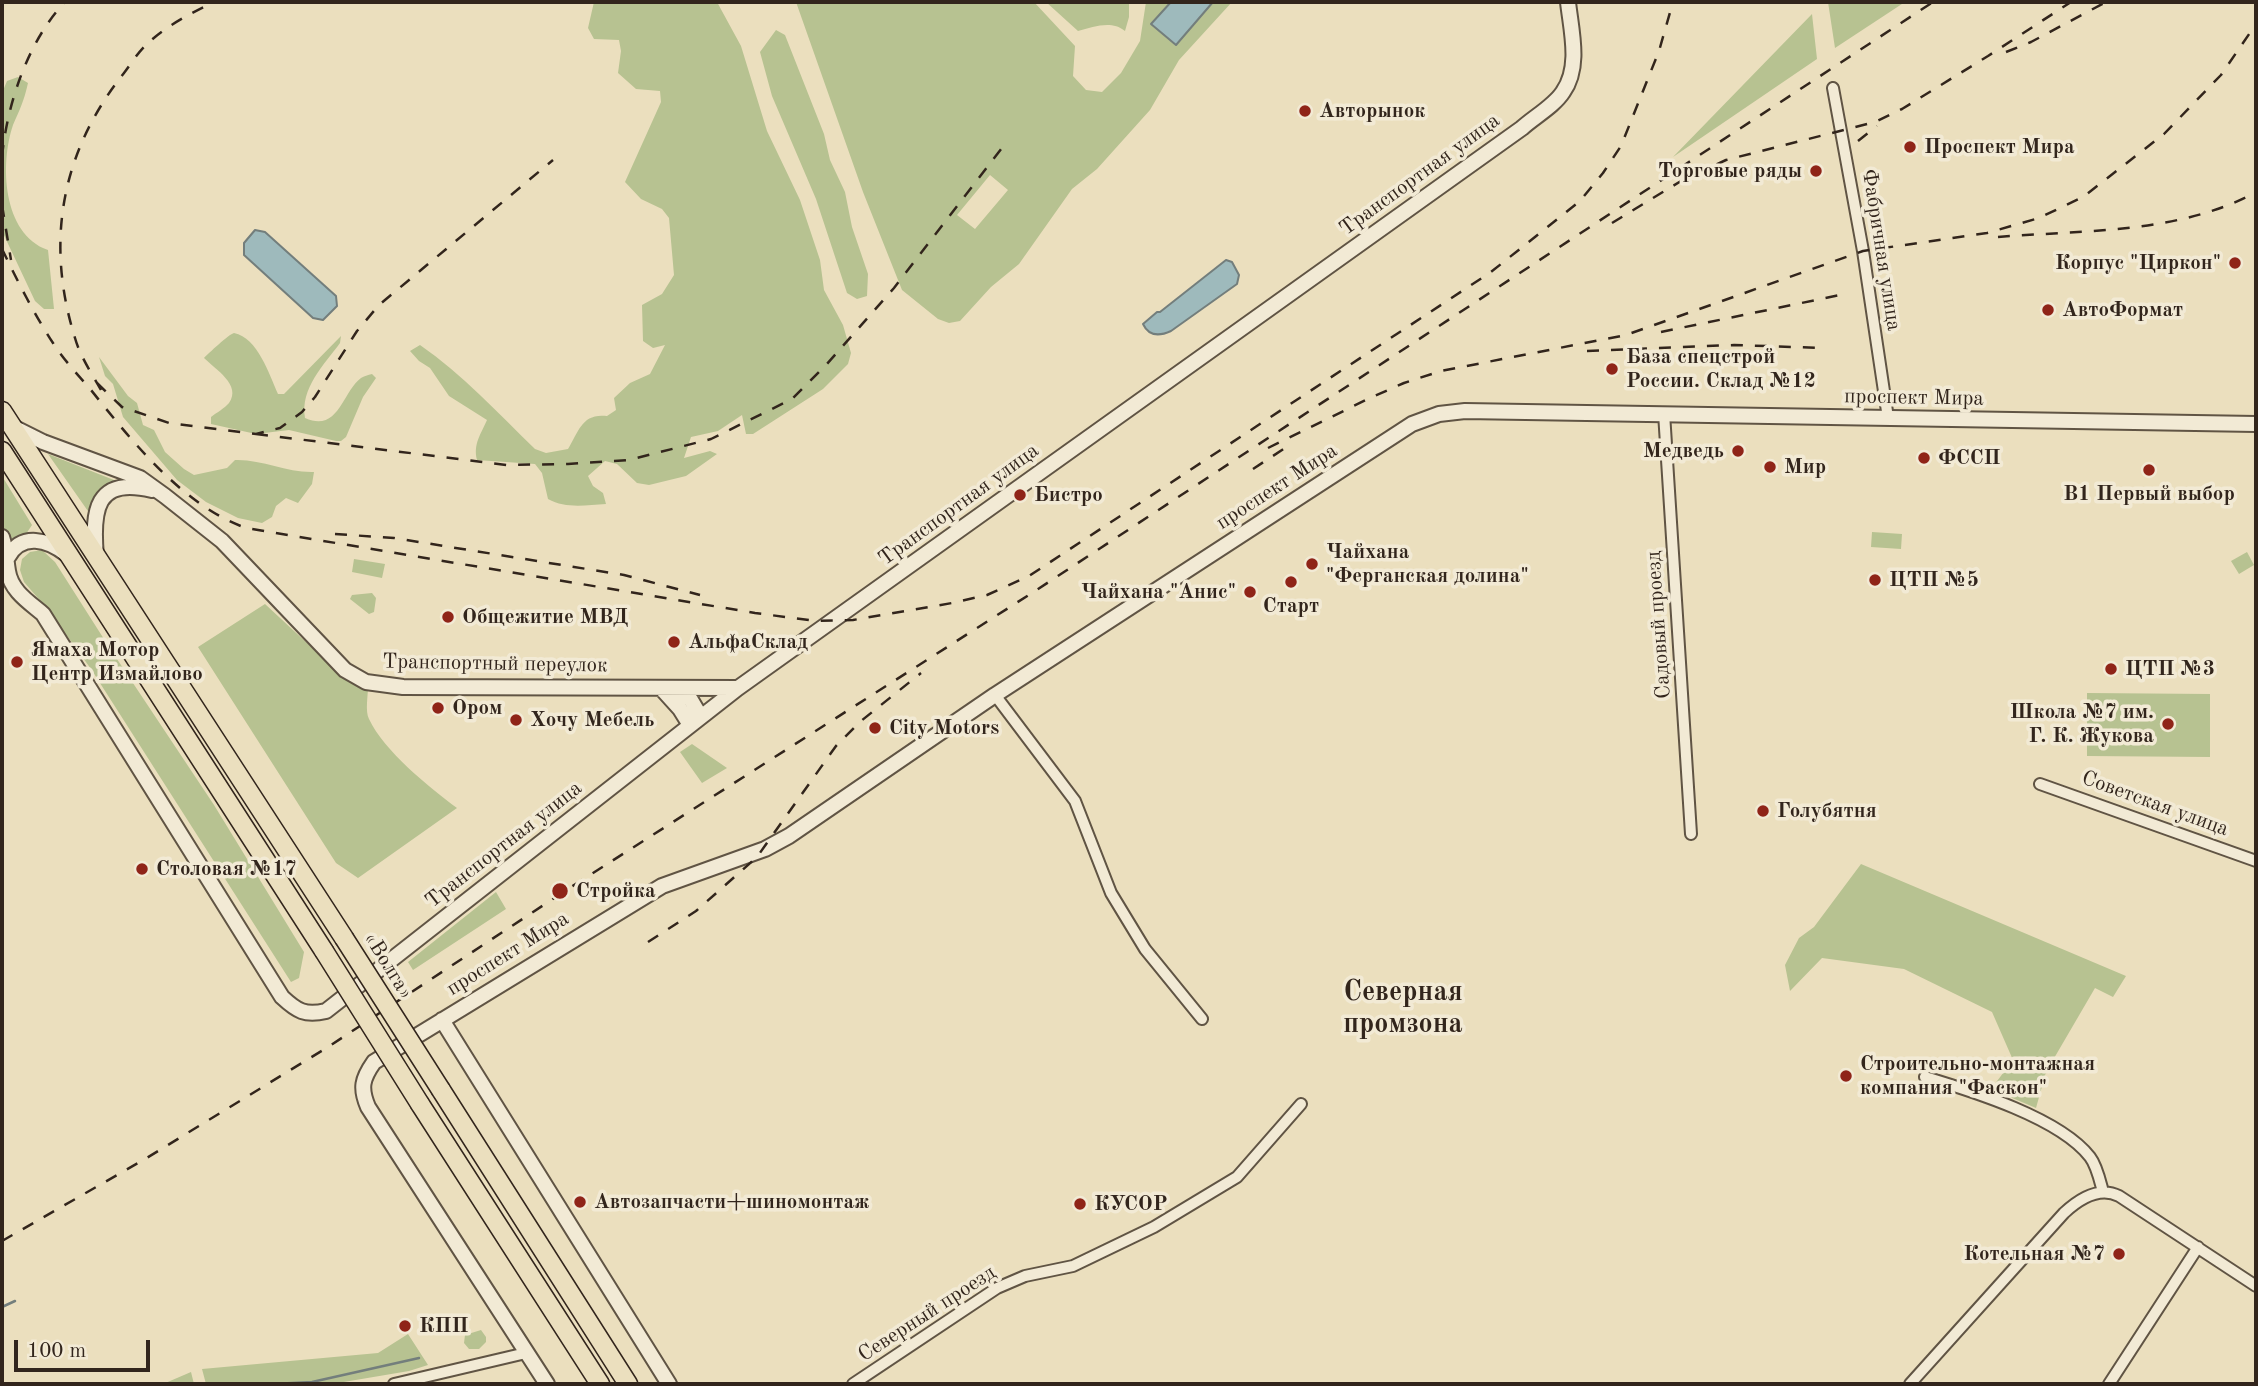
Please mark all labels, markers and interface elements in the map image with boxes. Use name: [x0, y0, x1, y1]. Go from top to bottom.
place label: Авторынок: [1319, 98, 1425, 124]
marker: Авторынок: [1297, 103, 1313, 119]
street label: Транспортная улица: [1335, 108, 1505, 242]
place label: Проспект Мира: [1924, 134, 2075, 160]
marker: Проспект Мира: [1902, 139, 1918, 155]
place label: Торговые ряды: [1658, 158, 1802, 184]
marker: Торговые ряды: [1808, 163, 1824, 179]
street label: Фабричная улица: [1856, 167, 1906, 333]
place label: Корпус "Циркон": [2055, 250, 2221, 276]
marker: Корпус "Циркон": [2227, 255, 2243, 271]
place label: АвтоФормат: [2062, 297, 2183, 323]
marker: АвтоФормат: [2040, 302, 2056, 318]
place label: База спецстрой России. Склад №12: [1626, 344, 1816, 394]
marker: База спецстрой России. Склад №12: [1604, 361, 1620, 377]
street label: проспект Мира: [1844, 384, 1984, 412]
street label: Транспортная улица: [874, 438, 1044, 572]
street label: проспект Мира: [1212, 438, 1342, 536]
place label: Медведь: [1643, 438, 1724, 464]
marker: Медведь: [1730, 443, 1746, 459]
place label: ФССП: [1938, 445, 2001, 471]
marker: ФССП: [1916, 450, 1932, 466]
place label: Мир: [1784, 454, 1826, 480]
marker: Мир: [1762, 459, 1778, 475]
marker: B1 Первый выбор: [2141, 462, 2157, 478]
place label: B1 Первый выбор: [2063, 481, 2235, 507]
place label: Бистро: [1034, 482, 1103, 508]
marker: Бистро: [1012, 487, 1028, 503]
place label: Чайхана "Ферганская долина": [1326, 539, 1529, 589]
street label: Садовый проезд: [1641, 550, 1677, 700]
marker: Чайхана "Ферганская долина": [1304, 556, 1320, 572]
place label: ЦТП №5: [1889, 567, 1979, 593]
marker: ЦТП №5: [1867, 572, 1883, 588]
marker: Старт: [1283, 574, 1299, 590]
place label: Чайхана "Анис": [1081, 579, 1236, 605]
marker: Чайхана "Анис": [1242, 584, 1258, 600]
place label: Старт: [1263, 593, 1319, 619]
place label: Общежитие МВД: [462, 604, 628, 630]
marker: Общежитие МВД: [440, 609, 456, 625]
place label: АльфаСклад: [688, 629, 808, 655]
marker: АльфаСклад: [666, 634, 682, 650]
place label: Ямаха Мотор Центр Измайлово: [31, 637, 203, 687]
street label: Транспортный переулок: [382, 649, 608, 679]
marker: Ямаха Мотор Центр Измайлово: [9, 654, 25, 670]
place label: ЦТП №3: [2125, 656, 2215, 682]
marker: ЦТП №3: [2103, 661, 2119, 677]
place label: Ором: [452, 695, 502, 721]
place label: Школа №7 им. Г. К. Жукова: [2010, 699, 2154, 749]
marker: Ором: [430, 700, 446, 716]
place label: Хочу Мебель: [530, 707, 655, 733]
marker: Хочу Мебель: [508, 712, 524, 728]
place label: City Motors: [889, 715, 999, 741]
marker: Школа №7 им. Г. К. Жукова: [2160, 716, 2176, 732]
marker: City Motors: [867, 720, 883, 736]
street label: Советская улица: [2078, 766, 2232, 842]
street label: Транспортная улица: [421, 776, 587, 914]
place label: Голубятня: [1777, 798, 1877, 824]
marker: Голубятня: [1755, 803, 1771, 819]
place label: Столовая №17: [156, 856, 297, 882]
marker: Столовая №17: [134, 861, 150, 877]
place label: Стройка: [576, 878, 656, 904]
marker: Стройка: [550, 881, 570, 901]
street label: проспект Мира: [442, 906, 574, 1002]
street label: «Волга»: [358, 928, 418, 1004]
district label: Северная промзона: [1343, 976, 1463, 1042]
place label: Строительно-монтажная компания "Фаскон": [1860, 1051, 2095, 1101]
marker: Строительно-монтажная компания "Фаскон": [1838, 1068, 1854, 1084]
place label: Автозапчасти+шиномонтаж: [594, 1189, 869, 1215]
place label: КУСОР: [1094, 1191, 1168, 1217]
marker: Автозапчасти+шиномонтаж: [572, 1194, 588, 1210]
marker: КУСОР: [1072, 1196, 1088, 1212]
place label: Котельная №7: [1963, 1241, 2105, 1267]
marker: Котельная №7: [2111, 1246, 2127, 1262]
street label: Северный проезд: [854, 1260, 1000, 1368]
place label: КПП: [419, 1313, 469, 1339]
marker: КПП: [397, 1318, 413, 1334]
scale bar: [18, 1326, 154, 1370]
text: 100 m: [27, 1341, 86, 1362]

